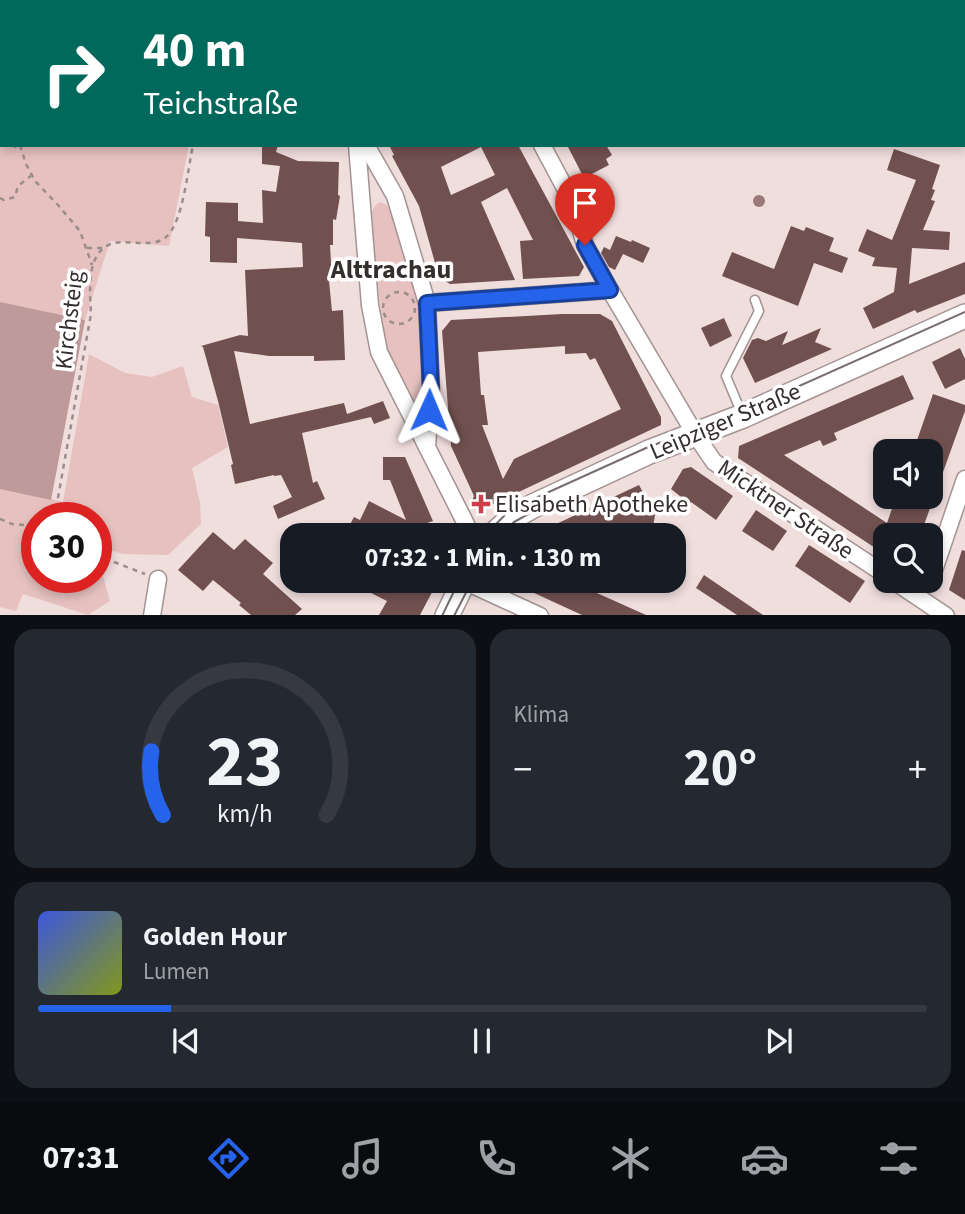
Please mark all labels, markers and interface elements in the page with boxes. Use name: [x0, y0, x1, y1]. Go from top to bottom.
text: 40 m: [143, 16, 247, 86]
icon: right: [28, 28, 119, 119]
text: Teichstraße: [143, 81, 298, 127]
pin: [555, 173, 615, 245]
icon: arrive: [566, 184, 604, 222]
district label: Alttrachau: [330, 251, 451, 288]
street label: Kirchsteig: [46, 269, 93, 371]
position arrow: [392, 373, 466, 447]
street label: Leipziger Straße: [644, 374, 806, 469]
map controls: [873, 439, 943, 593]
button: sound: [873, 439, 943, 509]
street label: Micktner Straße: [710, 451, 861, 568]
place label: Elisabeth Apotheke: [495, 487, 688, 522]
marker: Elisabeth Apotheke: [473, 496, 489, 512]
speed limit sign: 30: [21, 502, 112, 593]
button: search: [873, 523, 943, 593]
text: 07:32 · 1 Min. · 130 m: [365, 539, 601, 576]
text: Klima: [514, 698, 569, 731]
text: 23: [206, 710, 283, 814]
text: 20°: [683, 732, 757, 806]
text: −: [514, 743, 532, 797]
text: +: [908, 743, 927, 797]
text: km/h: [217, 795, 273, 831]
text: Golden Hour: [143, 918, 287, 955]
text: Lumen: [143, 955, 210, 988]
icon: previous: [167, 1022, 205, 1060]
icon: pause: [463, 1022, 501, 1060]
icon: next: [760, 1022, 798, 1060]
icon: directions: [204, 1134, 253, 1183]
icon: music: [338, 1134, 387, 1183]
icon: phone: [472, 1134, 521, 1183]
icon: climate: [606, 1134, 655, 1183]
icon: car: [740, 1134, 789, 1183]
icon: filters: [874, 1134, 923, 1183]
text: 07:31: [42, 1135, 120, 1181]

